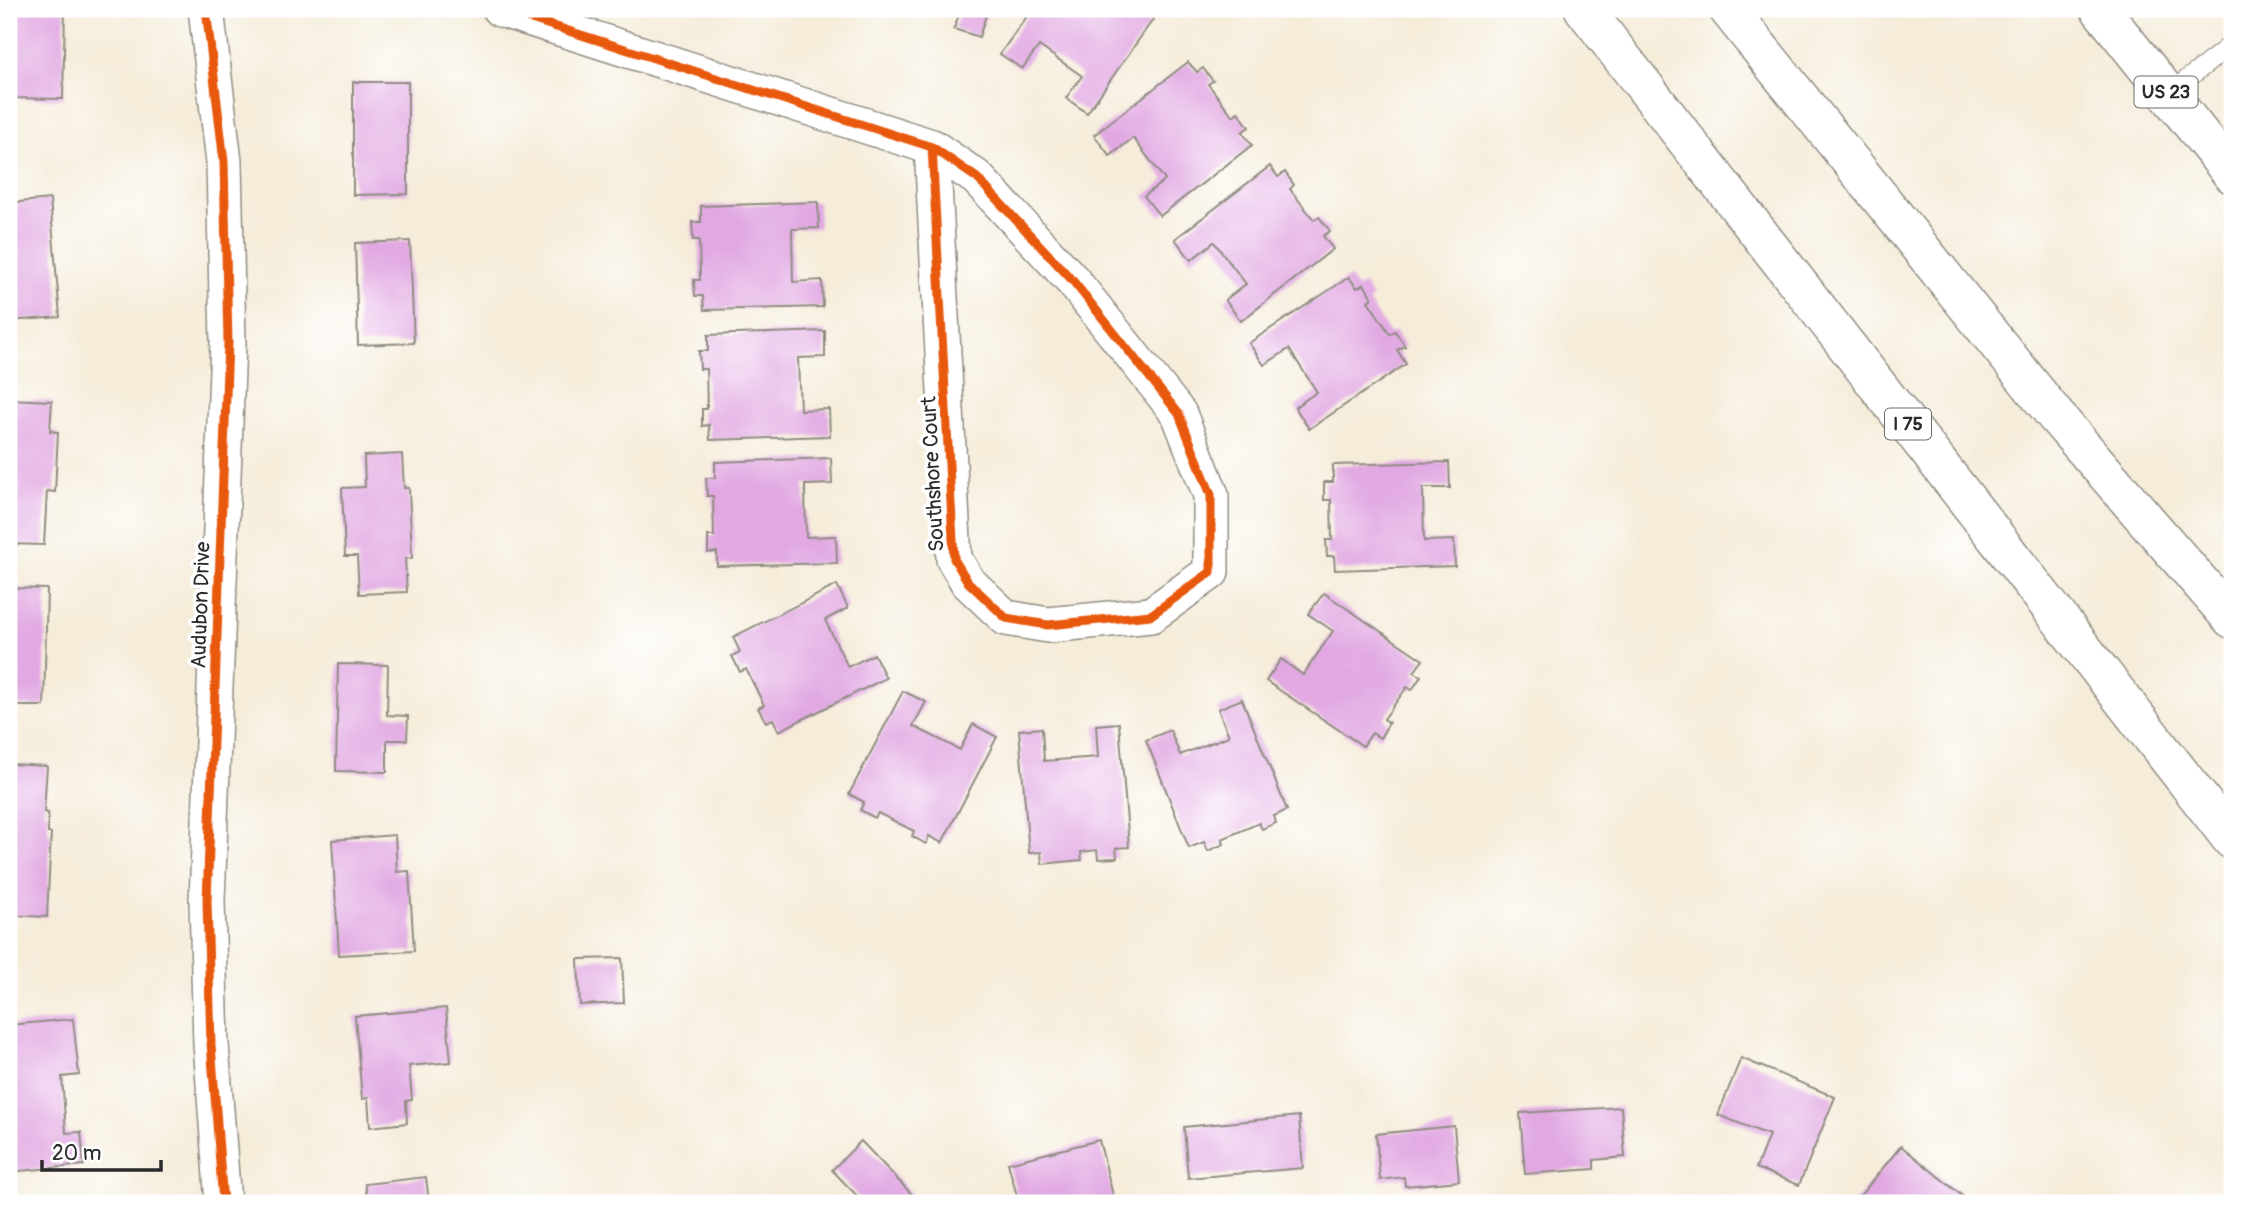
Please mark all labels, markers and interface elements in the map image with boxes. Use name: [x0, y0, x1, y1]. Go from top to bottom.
road number: US 23: [2134, 76, 2198, 108]
street label: Southshore Court: [915, 395, 951, 552]
road number: I 75: [1885, 408, 1931, 440]
street label: Audubon Drive: [185, 540, 217, 669]
scale bar: [42, 1128, 161, 1172]
text: 20 m: [52, 1140, 101, 1167]

